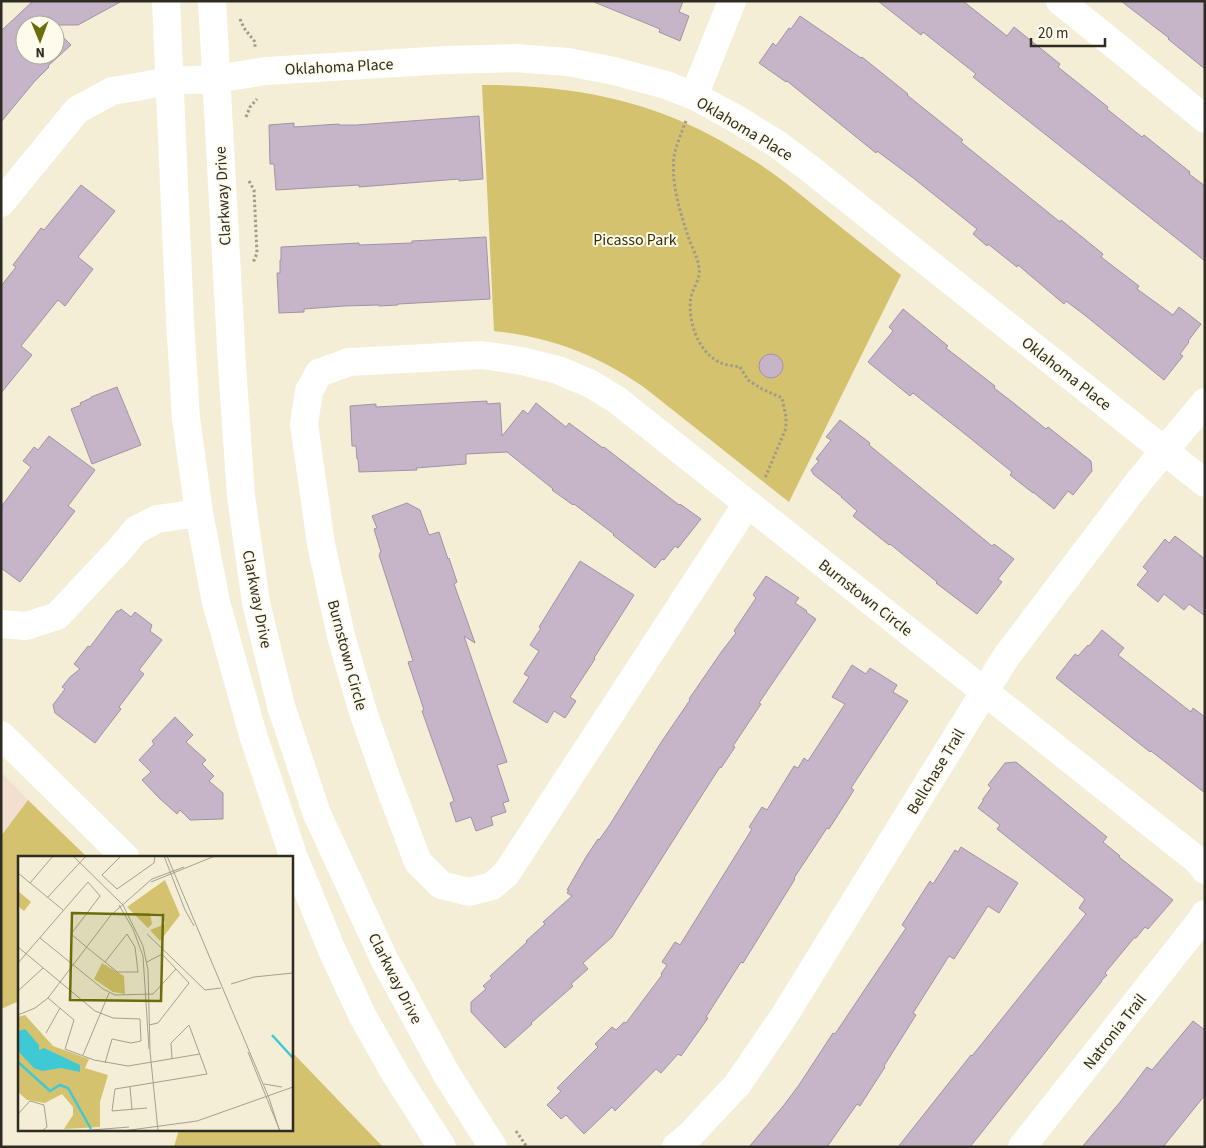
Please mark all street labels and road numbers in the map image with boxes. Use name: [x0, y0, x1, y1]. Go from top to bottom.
street label: Oklahoma Place: [284, 53, 394, 81]
street label: Oklahoma Place: [692, 91, 797, 166]
street label: Clarkway Drive: [209, 146, 237, 246]
street label: Oklahoma Place: [1017, 332, 1116, 416]
street label: Clarkway Drive: [237, 548, 277, 650]
street label: Burnstown Circle: [814, 554, 917, 642]
street label: Burnstown Circle: [322, 597, 372, 713]
street label: Bellchase Trail: [902, 724, 970, 819]
street label: Clarkway Drive: [363, 929, 428, 1028]
street label: Natronia Trail: [1078, 989, 1151, 1074]

